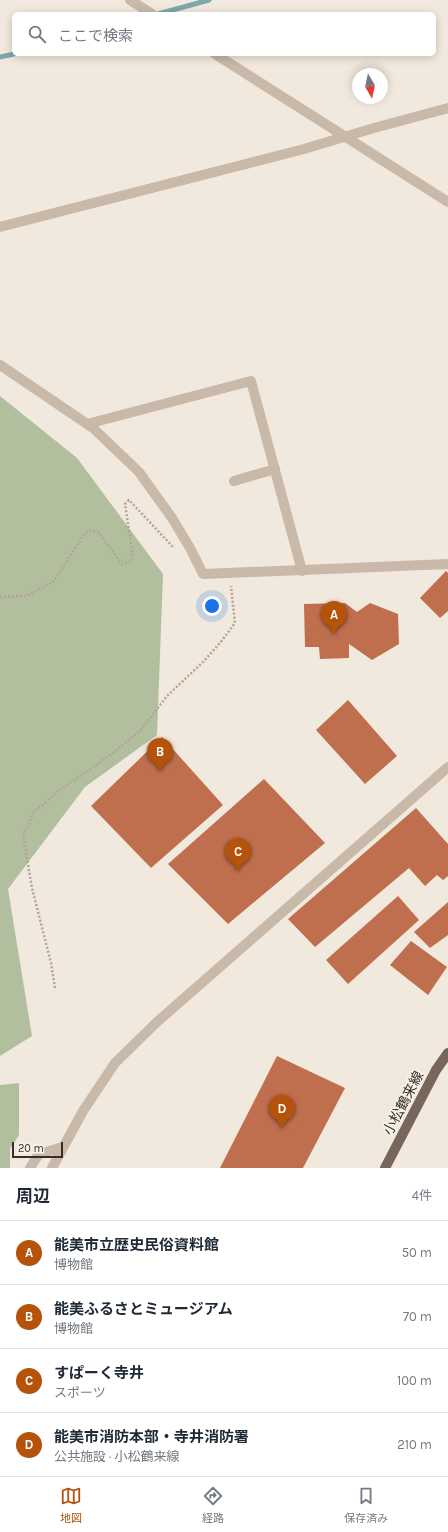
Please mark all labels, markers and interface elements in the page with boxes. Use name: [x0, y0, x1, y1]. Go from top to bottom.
search box: [12, 12, 436, 56]
icon: search: [26, 23, 48, 45]
text: ここで検索: [58, 27, 133, 45]
north arrow: [352, 68, 388, 104]
your location: [202, 596, 222, 616]
pin: A: [321, 601, 347, 634]
pin: B: [147, 738, 173, 771]
pin: C: [225, 838, 251, 871]
street label: 小松鶴来線: [380, 1068, 427, 1138]
pin: D: [269, 1095, 295, 1128]
scale bar: [12, 1140, 63, 1159]
text: 20 m: [18, 1142, 44, 1155]
text: 周辺: [16, 1186, 50, 1206]
text: 4件: [412, 1188, 432, 1203]
text: 能美市立歴史民俗資料館: [54, 1236, 219, 1254]
text: A: [25, 1245, 33, 1260]
text: 50 m: [402, 1245, 432, 1260]
text: 博物館: [54, 1257, 93, 1272]
text: 能美ふるさとミュージアム: [54, 1300, 233, 1318]
text: B: [25, 1309, 33, 1324]
text: 70 m: [403, 1309, 432, 1324]
text: 博物館: [54, 1321, 93, 1336]
text: すぱーく寺井: [54, 1364, 144, 1382]
text: C: [25, 1373, 33, 1388]
text: 100 m: [397, 1373, 432, 1388]
text: スポーツ: [54, 1385, 106, 1400]
text: 能美市消防本部・寺井消防署: [54, 1428, 249, 1446]
text: D: [25, 1437, 33, 1452]
text: 210 m: [397, 1437, 432, 1452]
text: 公共施設 · 小松鶴来線: [54, 1449, 180, 1464]
tab: 地図: [60, 1485, 82, 1525]
tab: 経路: [202, 1485, 224, 1525]
tab: 保存済み: [344, 1485, 388, 1525]

